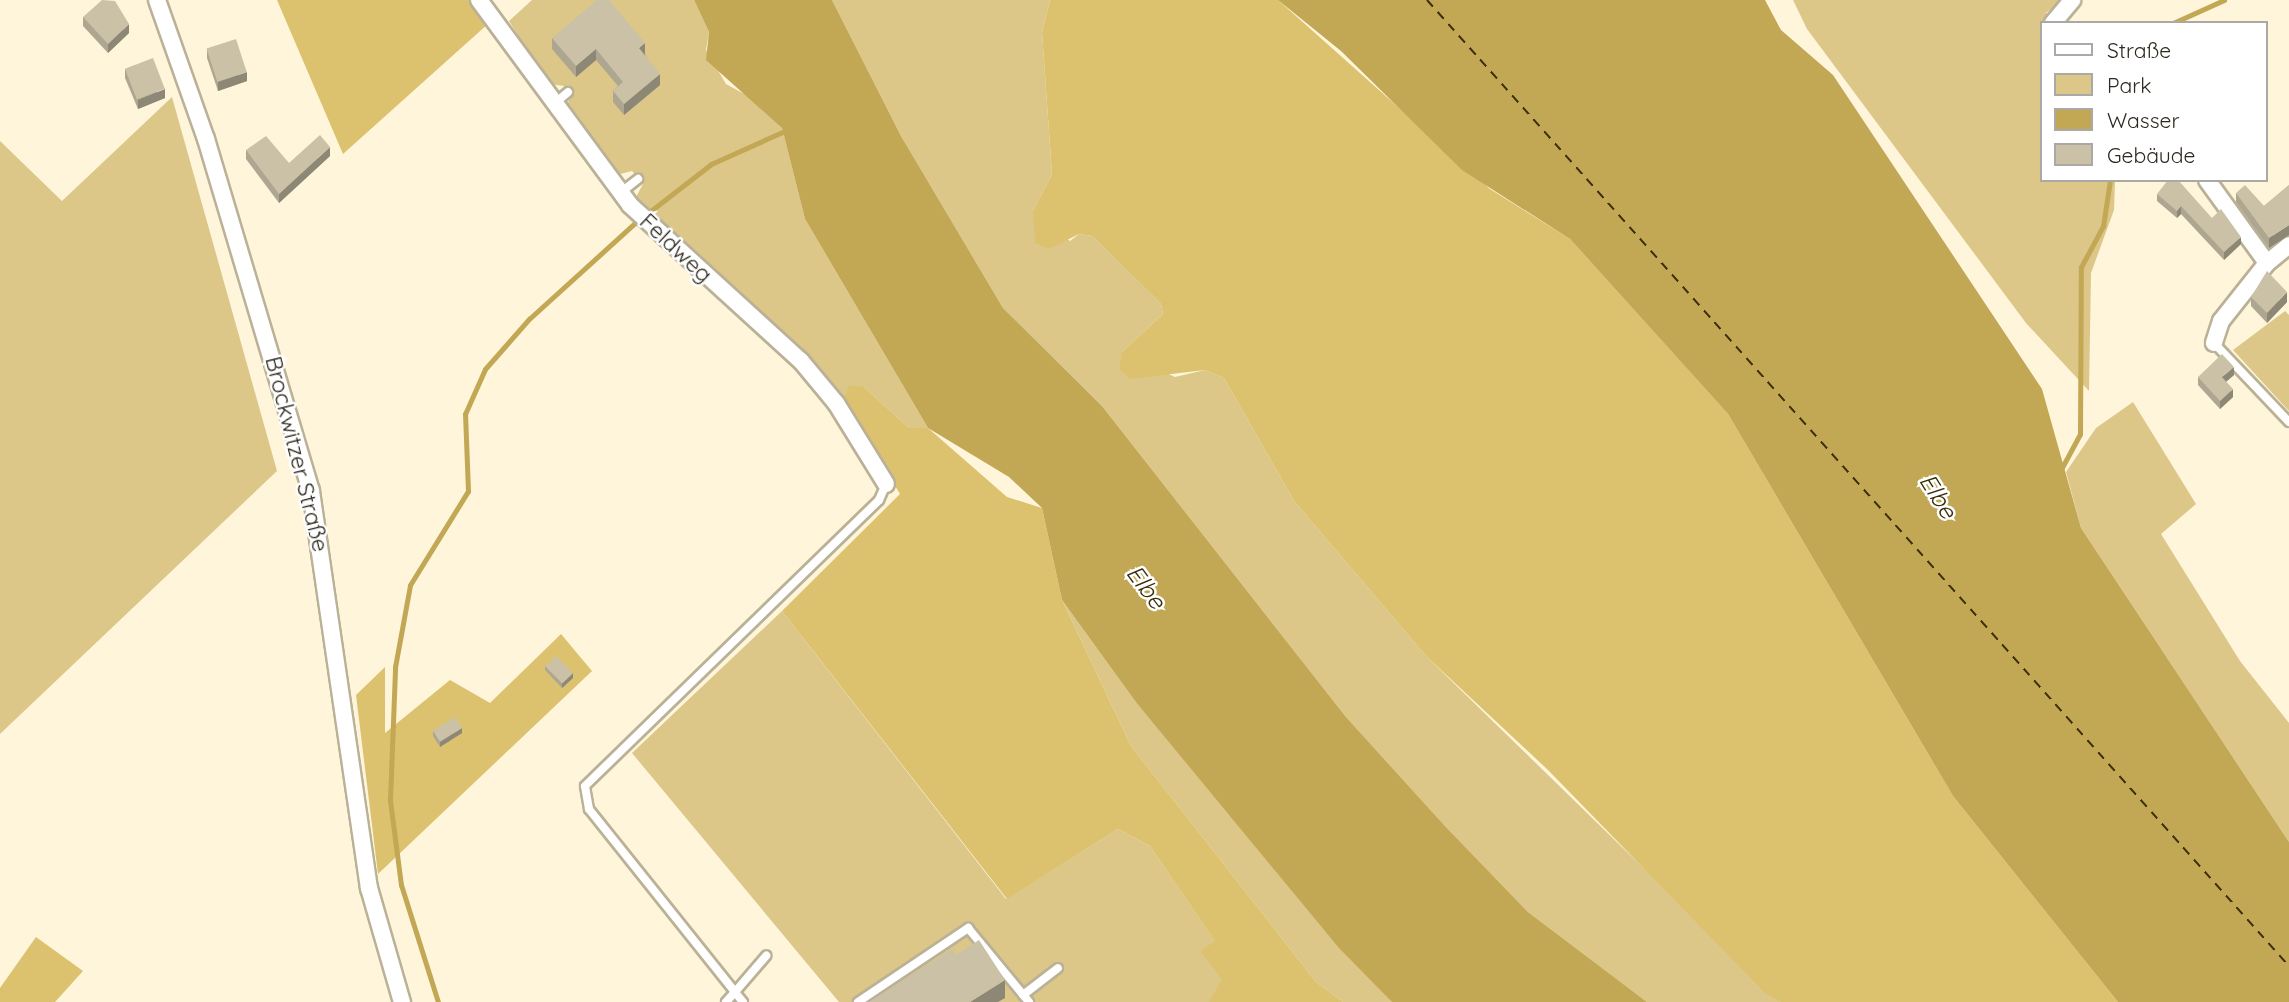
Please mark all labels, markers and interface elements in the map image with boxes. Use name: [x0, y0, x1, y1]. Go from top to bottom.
legend: [2040, 21, 2268, 182]
text: Straße: [2107, 37, 2171, 63]
text: Park: [2107, 72, 2151, 98]
text: Wasser: [2107, 107, 2179, 133]
text: Gebäude: [2107, 142, 2195, 168]
street label: Feldweg: [634, 207, 718, 289]
street label: Brockwitzer Straße: [259, 353, 335, 555]
water label: Elbe: [1913, 468, 1963, 524]
water label: Elbe: [1120, 559, 1172, 615]

